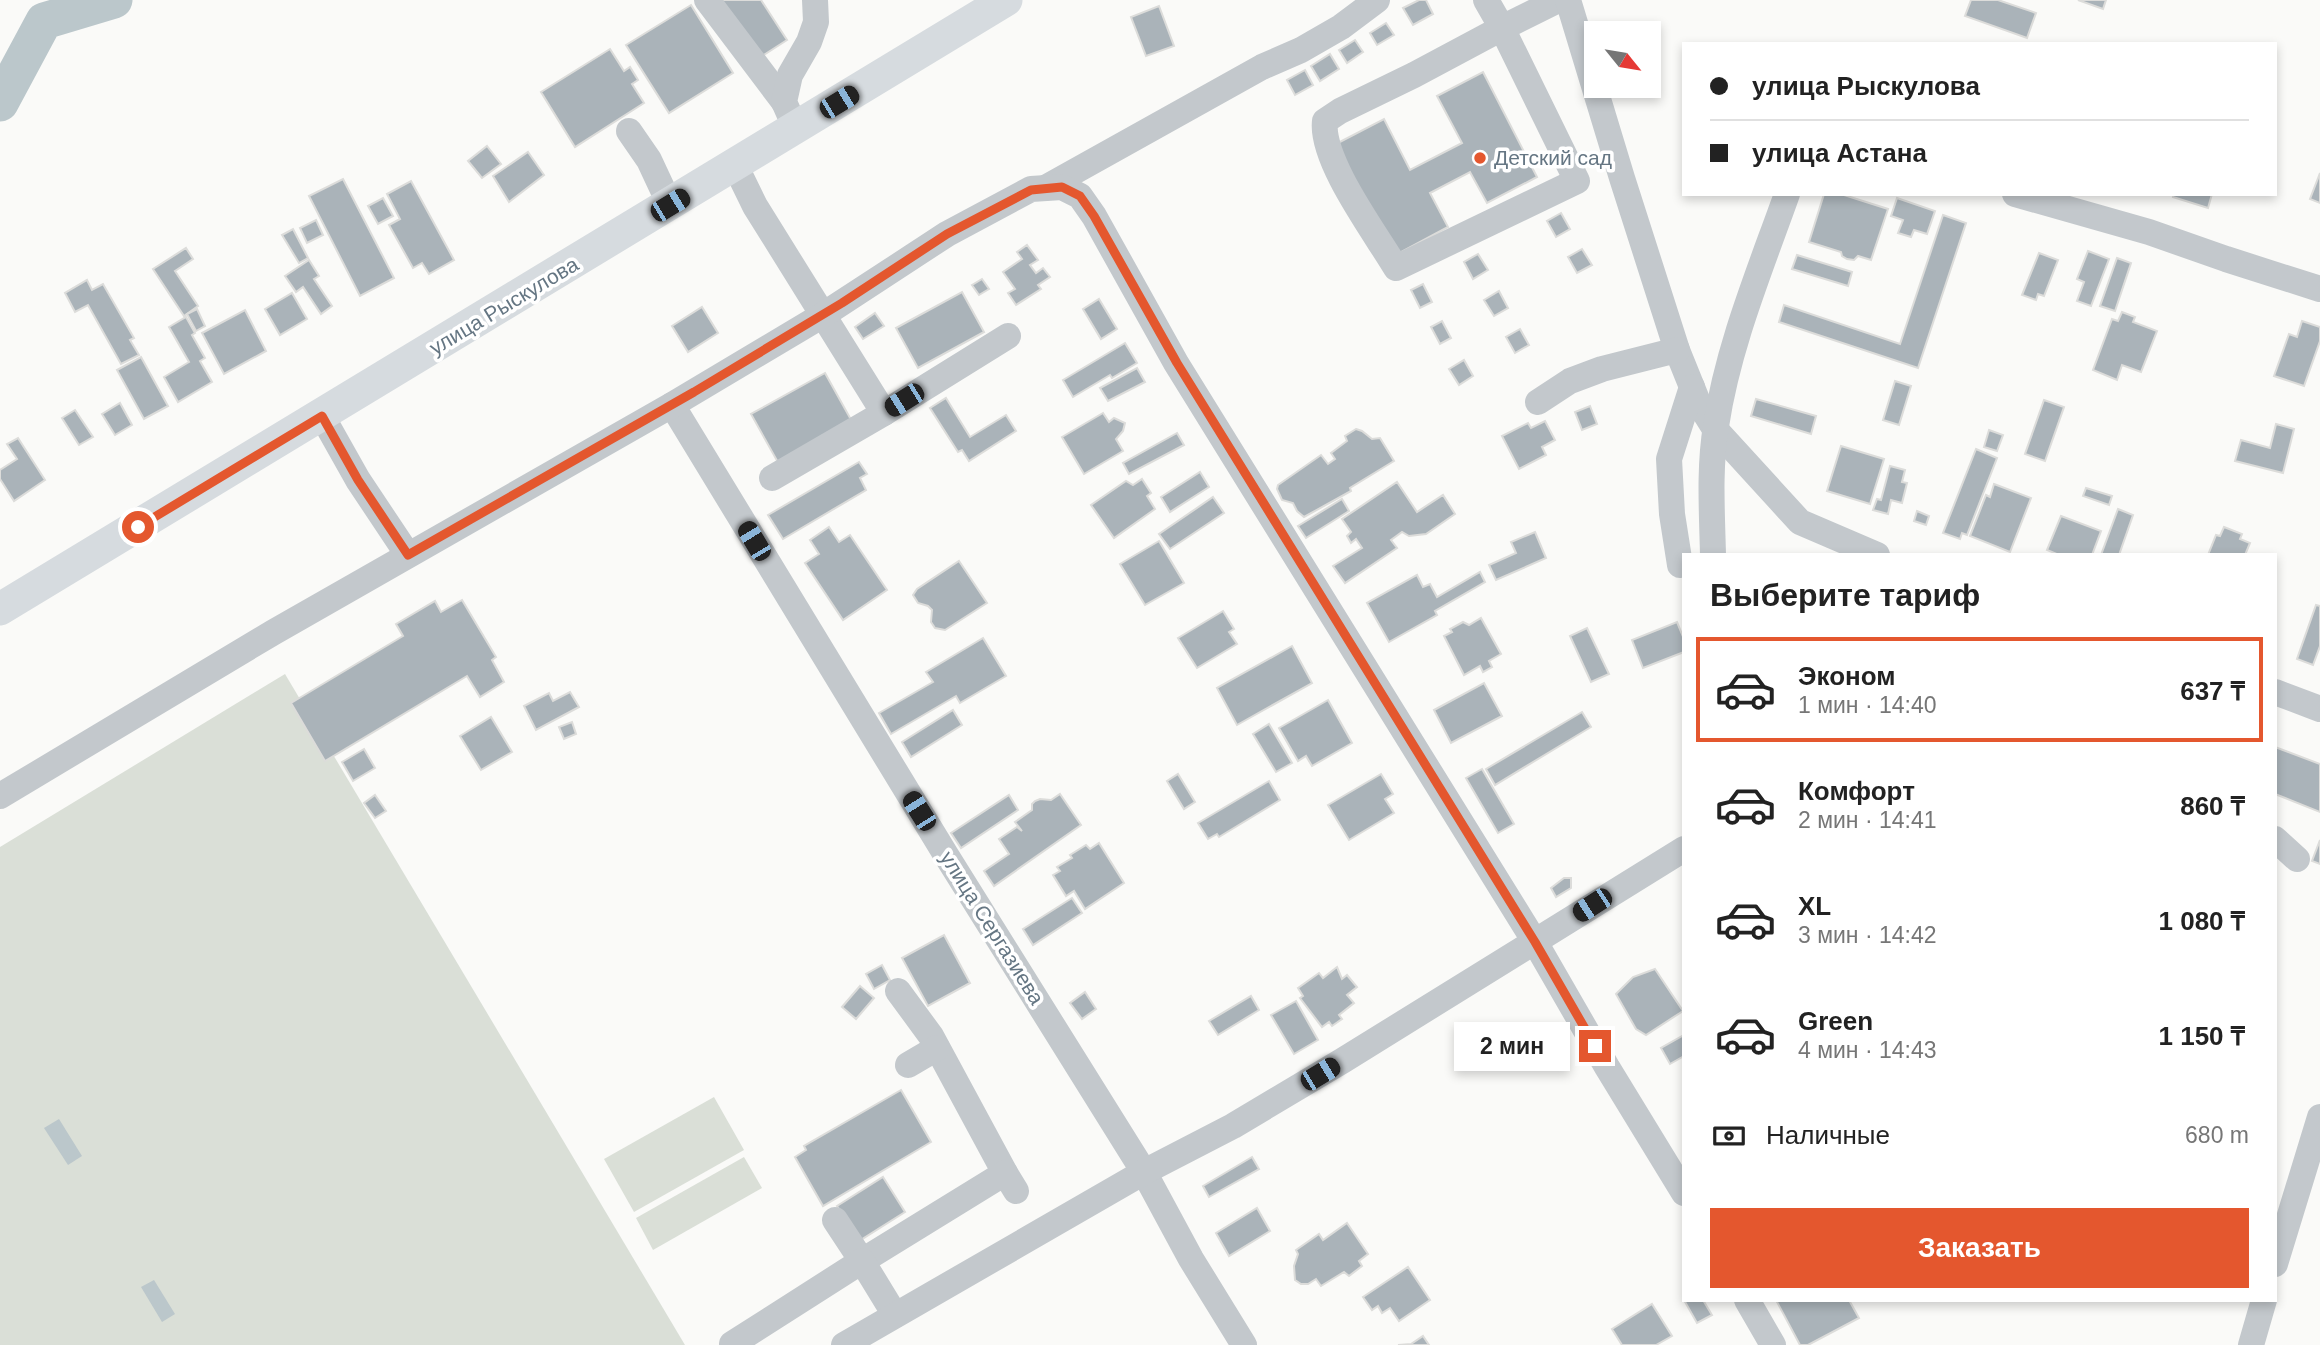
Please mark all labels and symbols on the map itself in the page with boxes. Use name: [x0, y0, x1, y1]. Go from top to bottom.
north arrow: [1584, 21, 1661, 98]
car: [816, 82, 863, 122]
place label: Детский сад: [1494, 146, 1612, 169]
marker: Детский сад: [1472, 150, 1488, 166]
car: [647, 185, 694, 225]
street label: улица Рыскулова: [425, 252, 583, 359]
car: [881, 380, 928, 420]
route start: [122, 511, 154, 543]
car: [735, 518, 774, 564]
car: [899, 788, 940, 834]
street label: улица Сергазиева: [936, 847, 1049, 1009]
car: [1569, 885, 1616, 925]
callout: 2 мин: [1455, 1021, 1570, 1070]
route end: [1579, 1030, 1611, 1062]
car: [1297, 1054, 1344, 1094]

